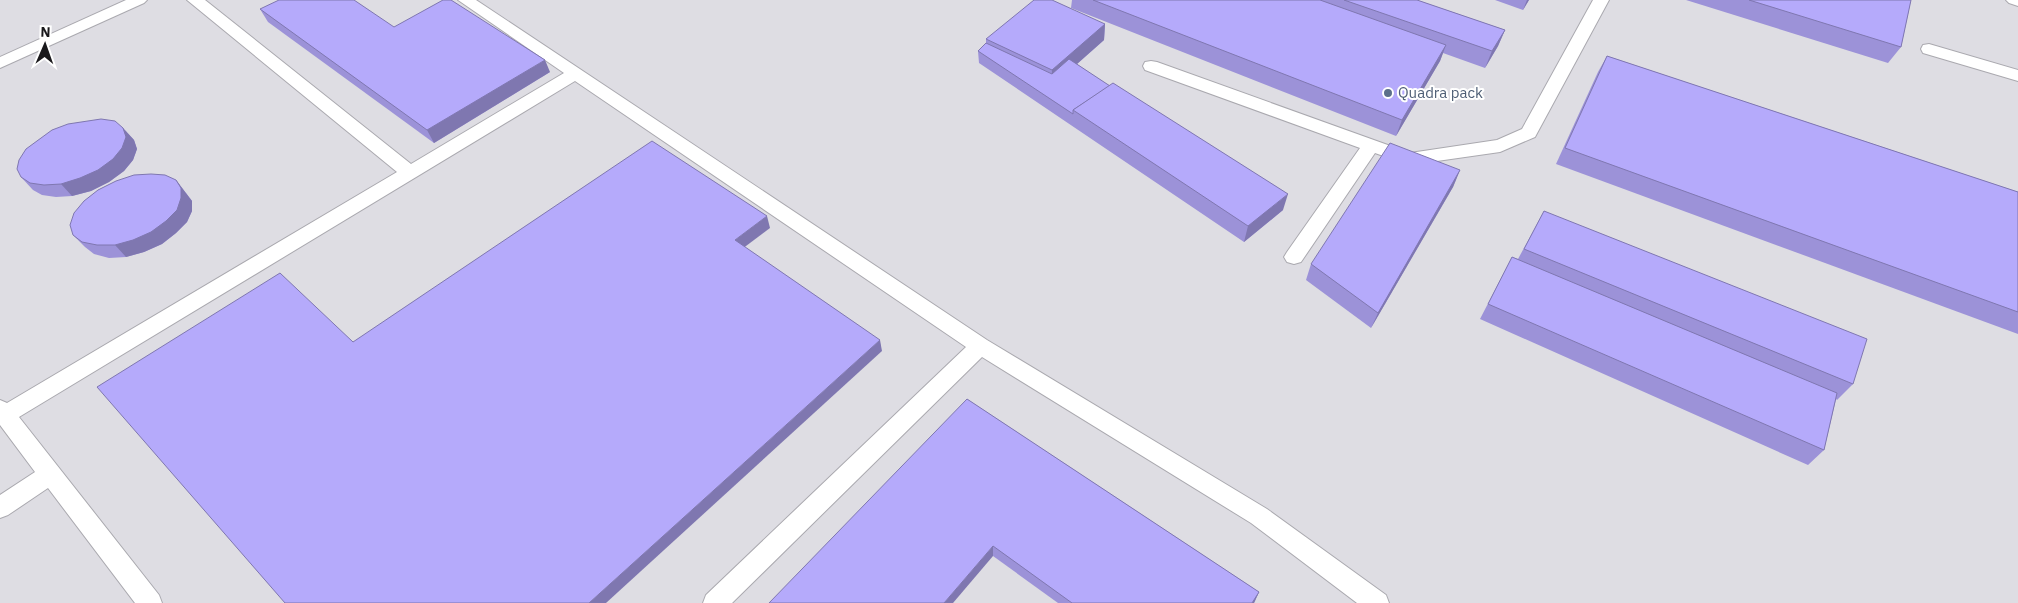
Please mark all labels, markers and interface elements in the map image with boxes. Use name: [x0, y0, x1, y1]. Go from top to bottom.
north arrow: [20, 20, 70, 70]
text: N: [40, 23, 51, 41]
place label: Quadra pack: [1398, 83, 1483, 102]
marker: Quadra pack: [1382, 87, 1394, 99]

